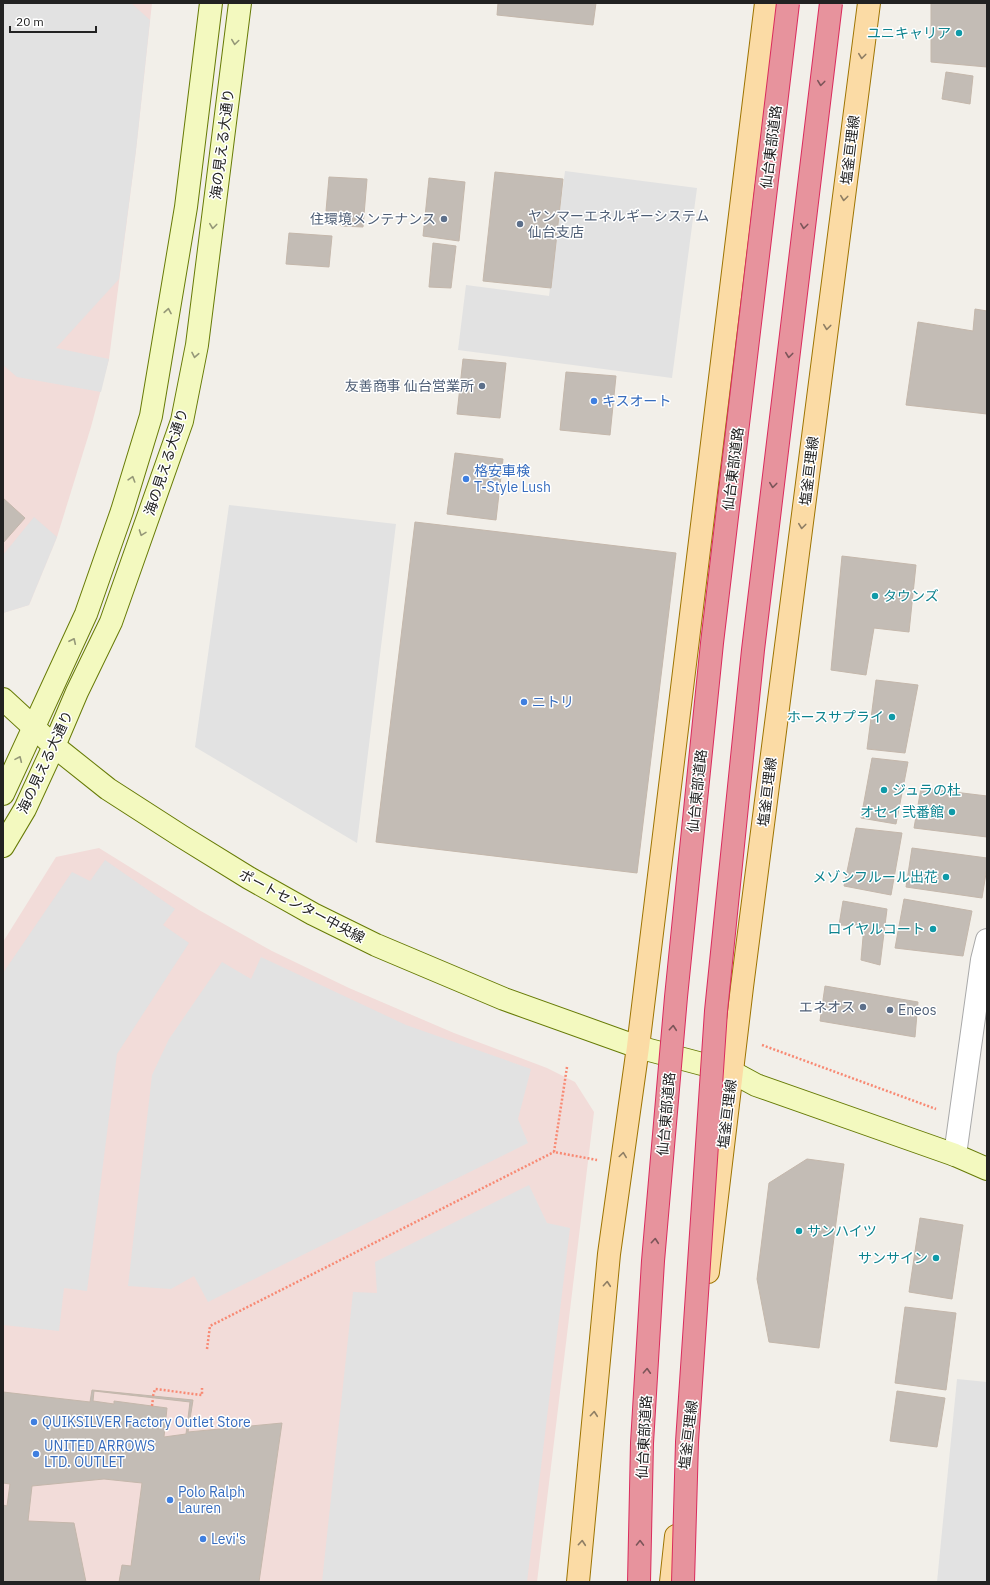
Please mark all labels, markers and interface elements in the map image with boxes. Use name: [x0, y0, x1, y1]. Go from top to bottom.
scale bar: [10, 8, 96, 34]
text: 20 m: [16, 14, 44, 29]
place label: ユニキャリア: [867, 24, 951, 42]
marker: ユニキャリア: [954, 28, 964, 38]
one-way arrow: [231, 39, 240, 45]
one-way arrow: [858, 53, 867, 59]
one-way arrow: [817, 80, 826, 86]
street label: 海の見える大通り: [206, 88, 238, 200]
street label: 仙台東部道路: [757, 104, 785, 190]
street label: 塩釜亘理線: [837, 114, 863, 186]
one-way arrow: [840, 195, 849, 201]
place label: ヤンマーエネルギーシステム 仙台支店: [528, 207, 709, 241]
place label: 住環境メンテナンス: [310, 210, 436, 228]
marker: 住環境メンテナンス: [439, 214, 449, 224]
marker: ヤンマーエネルギーシステム 仙台支店: [515, 219, 525, 229]
one-way arrow: [208, 223, 217, 229]
one-way arrow: [800, 223, 809, 229]
one-way arrow: [163, 308, 172, 314]
one-way arrow: [823, 324, 832, 330]
one-way arrow: [191, 352, 200, 358]
one-way arrow: [784, 352, 793, 359]
place label: 友善商事 仙台営業所: [345, 377, 474, 395]
marker: 友善商事 仙台営業所: [477, 381, 487, 391]
place label: キスオート: [602, 392, 672, 410]
marker: キスオート: [589, 396, 599, 406]
street label: 海の見える大通り: [140, 406, 192, 518]
street label: 仙台東部道路: [719, 426, 747, 512]
street label: 塩釜亘理線: [796, 435, 822, 507]
place label: 格安車検 T-Style Lush: [474, 462, 551, 496]
marker: 格安車検 T-Style Lush: [461, 474, 471, 484]
one-way arrow: [127, 476, 136, 483]
one-way arrow: [769, 481, 778, 488]
one-way arrow: [797, 523, 806, 529]
one-way arrow: [139, 529, 147, 536]
place label: タウンズ: [883, 587, 939, 605]
marker: タウンズ: [870, 591, 880, 601]
one-way arrow: [68, 637, 76, 645]
place label: ニトリ: [532, 693, 574, 711]
marker: ニトリ: [519, 697, 529, 707]
street label: 海の見える大通り: [13, 708, 77, 816]
place label: ホースサプライ: [787, 708, 884, 726]
marker: ホースサプライ: [887, 712, 897, 722]
street label: 仙台東部道路: [684, 748, 710, 834]
one-way arrow: [14, 755, 22, 763]
street label: 塩釜亘理線: [754, 756, 780, 828]
place label: ジュラの杜: [892, 781, 961, 799]
marker: ジュラの杜: [879, 785, 889, 795]
place label: オセイ弐番館: [860, 803, 944, 821]
marker: オセイ弐番館: [947, 807, 957, 817]
street label: ポートセンター中央線: [236, 865, 368, 947]
place label: メゾンフルール出花: [812, 868, 938, 886]
marker: メゾンフルール出花: [941, 872, 951, 882]
place label: ロイヤルコート: [828, 920, 925, 938]
marker: ロイヤルコート: [928, 924, 938, 934]
place label: エネオス: [799, 998, 855, 1016]
place label: Eneos: [898, 1001, 937, 1019]
marker: エネオス: [858, 1002, 868, 1012]
marker: Eneos: [885, 1005, 895, 1015]
one-way arrow: [668, 1025, 677, 1031]
street label: 仙台東部道路: [653, 1071, 679, 1157]
street label: 塩釜亘理線: [714, 1078, 740, 1150]
one-way arrow: [618, 1152, 627, 1158]
place label: サンハイツ: [807, 1222, 877, 1240]
marker: サンハイツ: [794, 1226, 804, 1236]
one-way arrow: [650, 1238, 659, 1244]
place label: サンサイン: [858, 1249, 928, 1267]
marker: サンサイン: [931, 1253, 941, 1263]
one-way arrow: [602, 1281, 611, 1287]
one-way arrow: [642, 1368, 651, 1374]
street label: 仙台東部道路: [633, 1395, 655, 1479]
street label: 塩釜亘理線: [675, 1399, 701, 1471]
one-way arrow: [590, 1411, 599, 1417]
place label: QUIKSILVER Factory Outlet Store: [42, 1413, 251, 1431]
marker: QUIKSILVER Factory Outlet Store: [29, 1417, 39, 1427]
place label: UNITED ARROWS LTD. OUTLET: [44, 1437, 155, 1471]
marker: UNITED ARROWS LTD. OUTLET: [31, 1449, 41, 1459]
place label: Polo Ralph Lauren: [178, 1483, 245, 1517]
marker: Polo Ralph Lauren: [165, 1495, 175, 1505]
place label: Levi's: [211, 1530, 246, 1548]
marker: Levi's: [198, 1534, 208, 1544]
one-way arrow: [577, 1540, 586, 1546]
one-way arrow: [636, 1540, 644, 1546]

